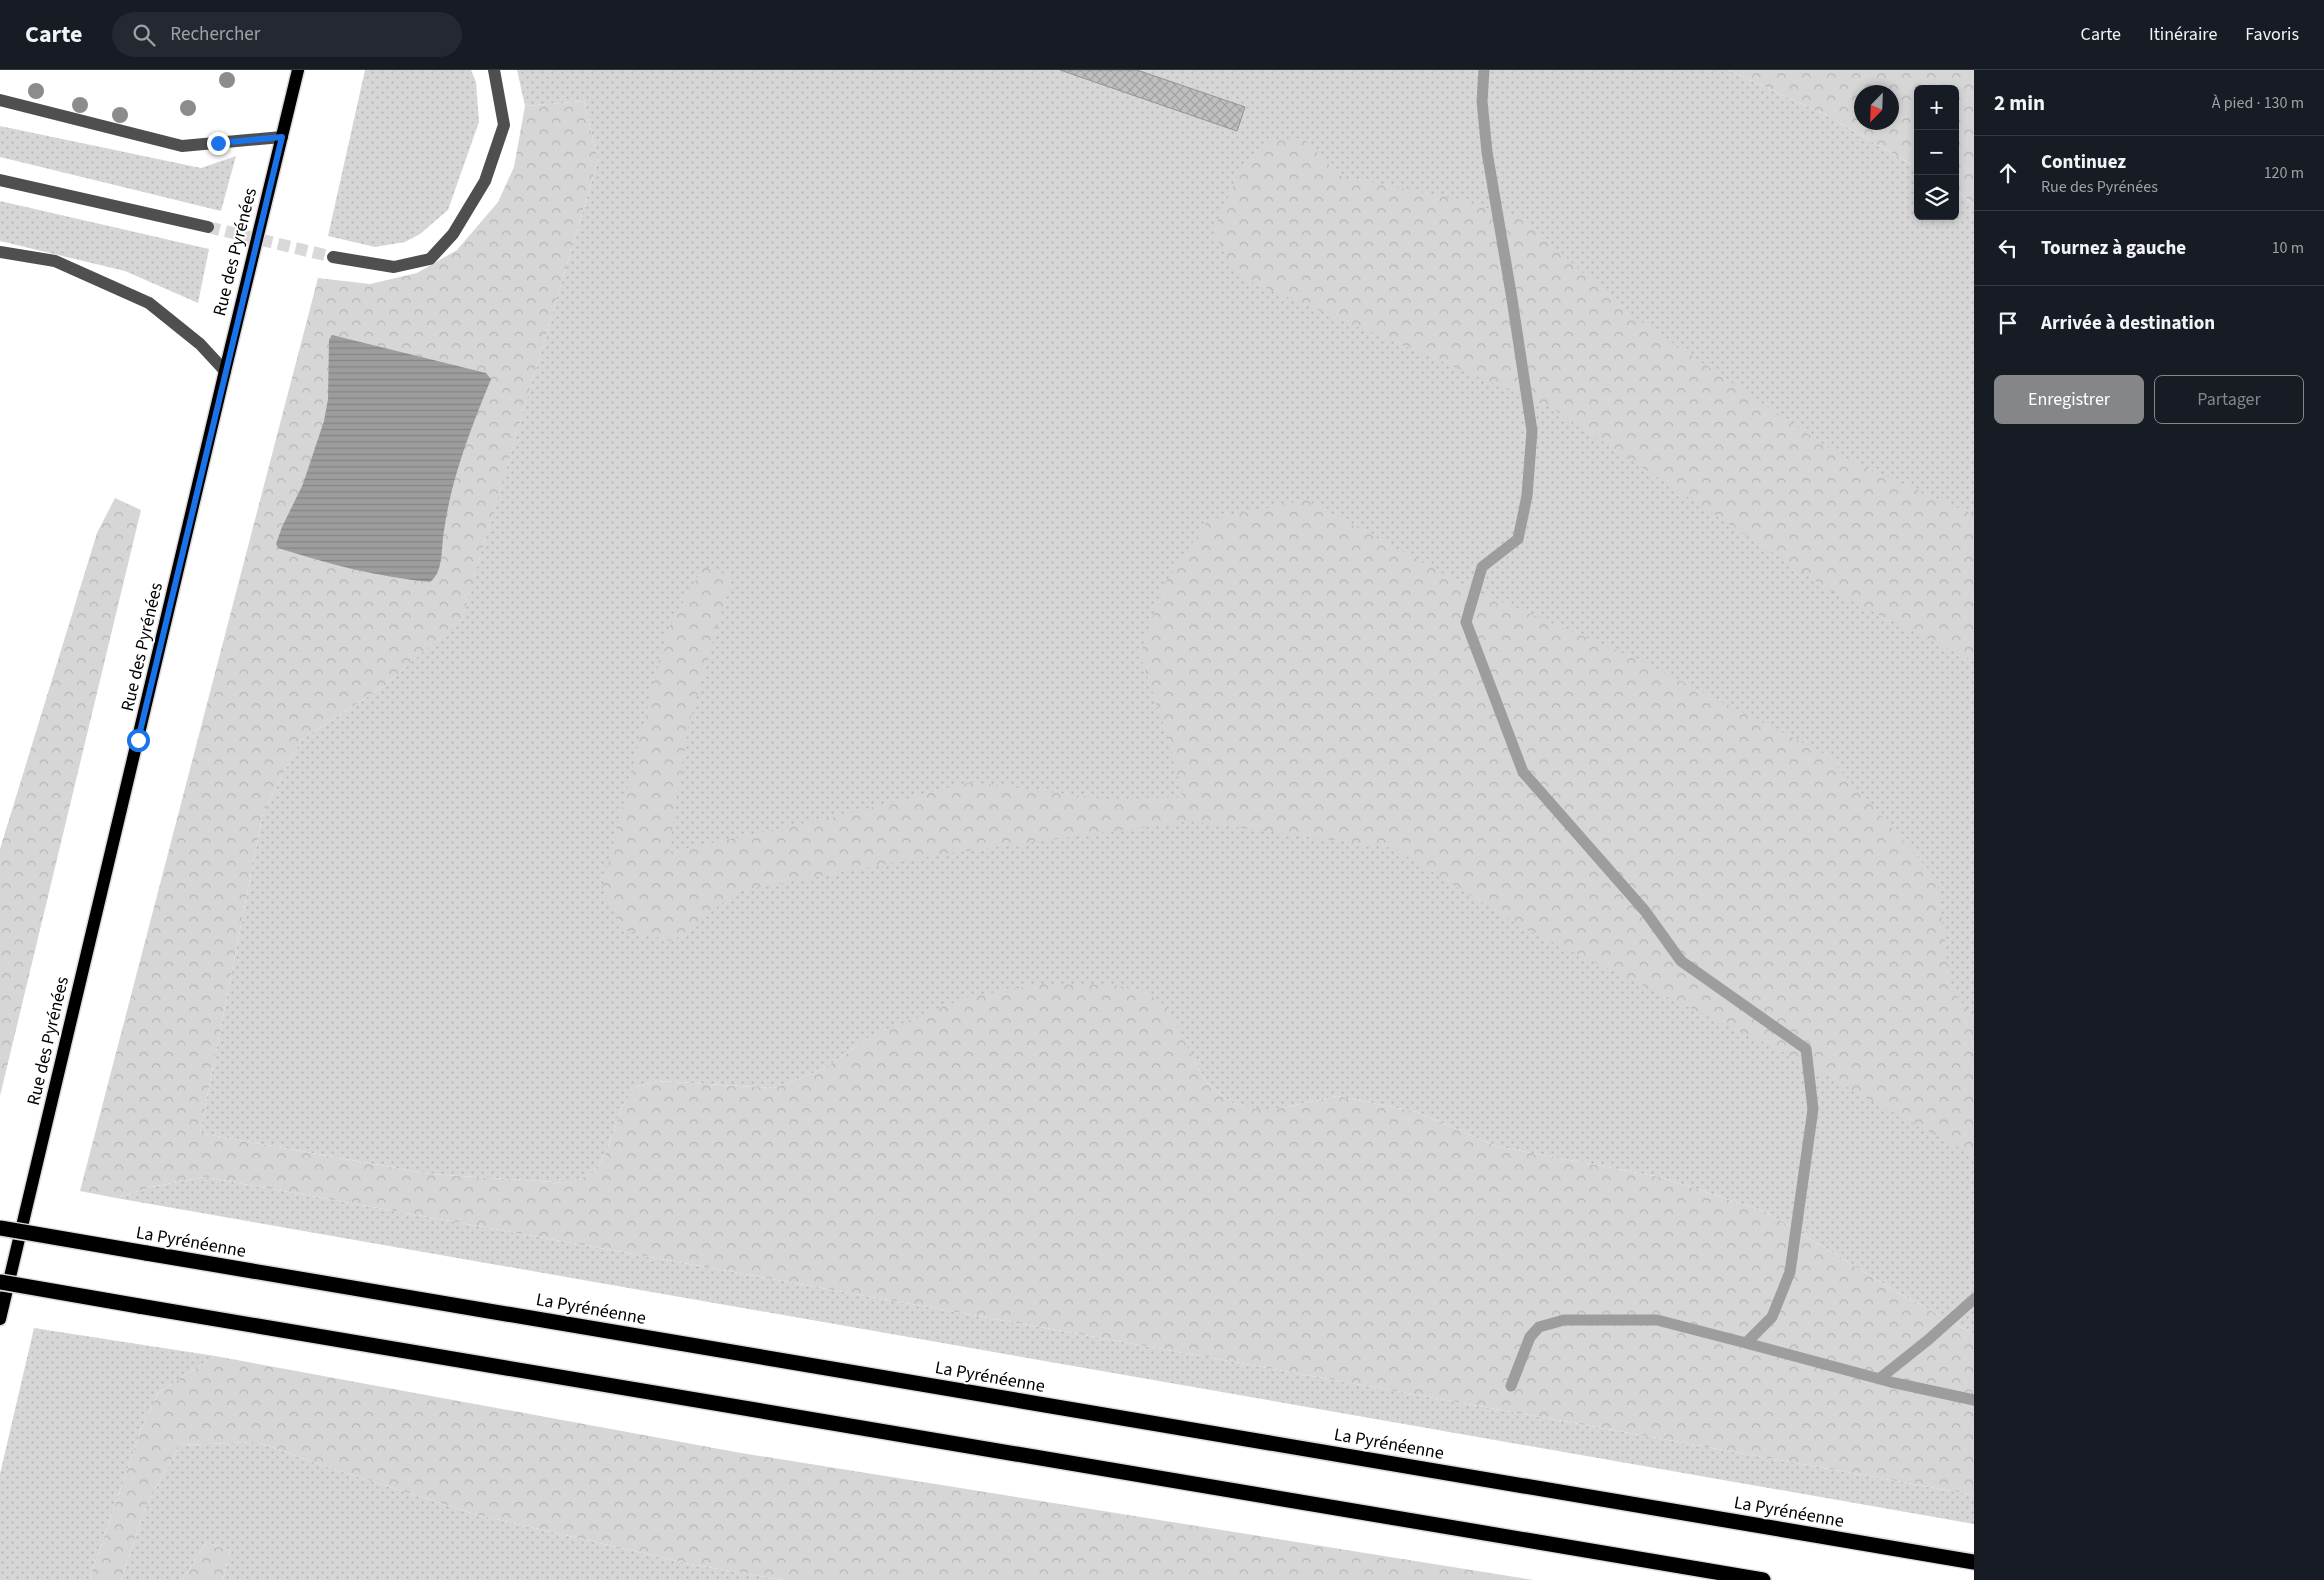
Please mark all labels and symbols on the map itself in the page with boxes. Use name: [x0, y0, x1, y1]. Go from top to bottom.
north arrow: [1854, 85, 1899, 130]
route end: [207, 132, 230, 155]
street label: Rue des Pyrénées: [207, 185, 263, 319]
street label: Rue des Pyrénées: [115, 580, 169, 714]
route start: [127, 729, 150, 752]
street label: Rue des Pyrénées: [21, 974, 75, 1108]
street label: La Pyrénéenne: [134, 1220, 248, 1264]
street label: La Pyrénéenne: [534, 1287, 648, 1331]
street label: La Pyrénéenne: [933, 1355, 1047, 1399]
street label: La Pyrénéenne: [1332, 1422, 1446, 1466]
street label: La Pyrénéenne: [1732, 1490, 1846, 1534]

